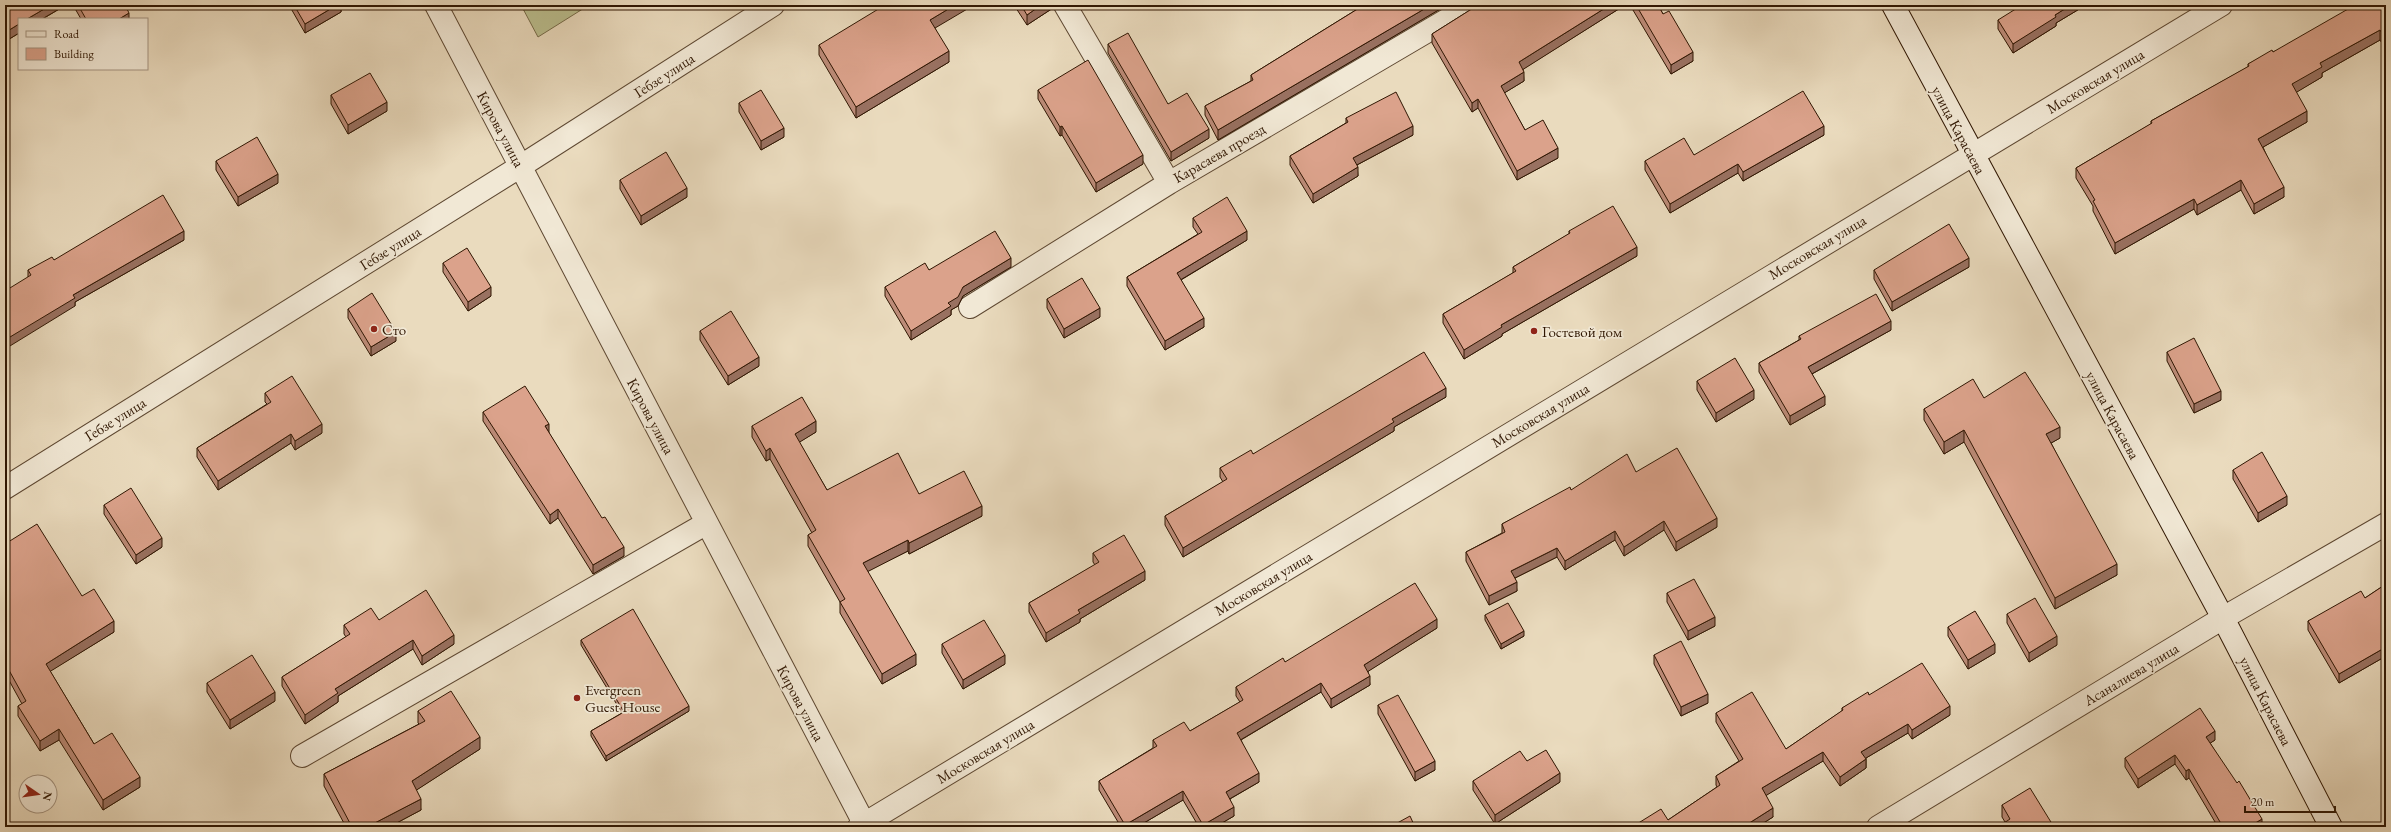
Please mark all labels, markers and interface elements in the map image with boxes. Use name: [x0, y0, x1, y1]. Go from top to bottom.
legend: [18, 18, 148, 70]
text: Road: [54, 26, 80, 42]
street label: Московская улица: [2043, 44, 2147, 118]
text: Building: [54, 46, 95, 62]
street label: Гебзе улица: [630, 48, 698, 102]
street label: улица Карасаева: [1928, 83, 1990, 177]
street label: Кирова улица: [473, 88, 529, 170]
street label: Карасаева проезд: [1169, 119, 1269, 187]
street label: Московская улица: [1765, 210, 1869, 284]
street label: Гебзе улица: [356, 222, 424, 274]
place label: Сто: [382, 320, 406, 339]
place label: Гостевой дом: [1542, 322, 1623, 341]
marker: Сто: [369, 324, 379, 334]
marker: Гостевой дом: [1529, 326, 1539, 336]
street label: улица Карасаева: [2082, 368, 2144, 462]
street label: Кирова улица: [623, 375, 679, 457]
street label: Московская улица: [1488, 378, 1592, 452]
street label: Гебзе улица: [81, 393, 149, 445]
street label: Московская улица: [1211, 546, 1315, 620]
street label: Асаналиева улица: [2079, 638, 2182, 710]
street label: улица Карасаева: [2235, 653, 2297, 749]
street label: Кирова улица: [773, 662, 829, 744]
place label: Evergreen Guest House: [585, 680, 661, 716]
marker: Evergreen Guest House: [572, 693, 582, 703]
street label: Московская улица: [933, 714, 1037, 788]
north arrow: [18, 774, 58, 814]
scale bar: [2245, 788, 2335, 814]
text: N: [40, 790, 56, 802]
text: 20 m: [2251, 794, 2275, 810]

